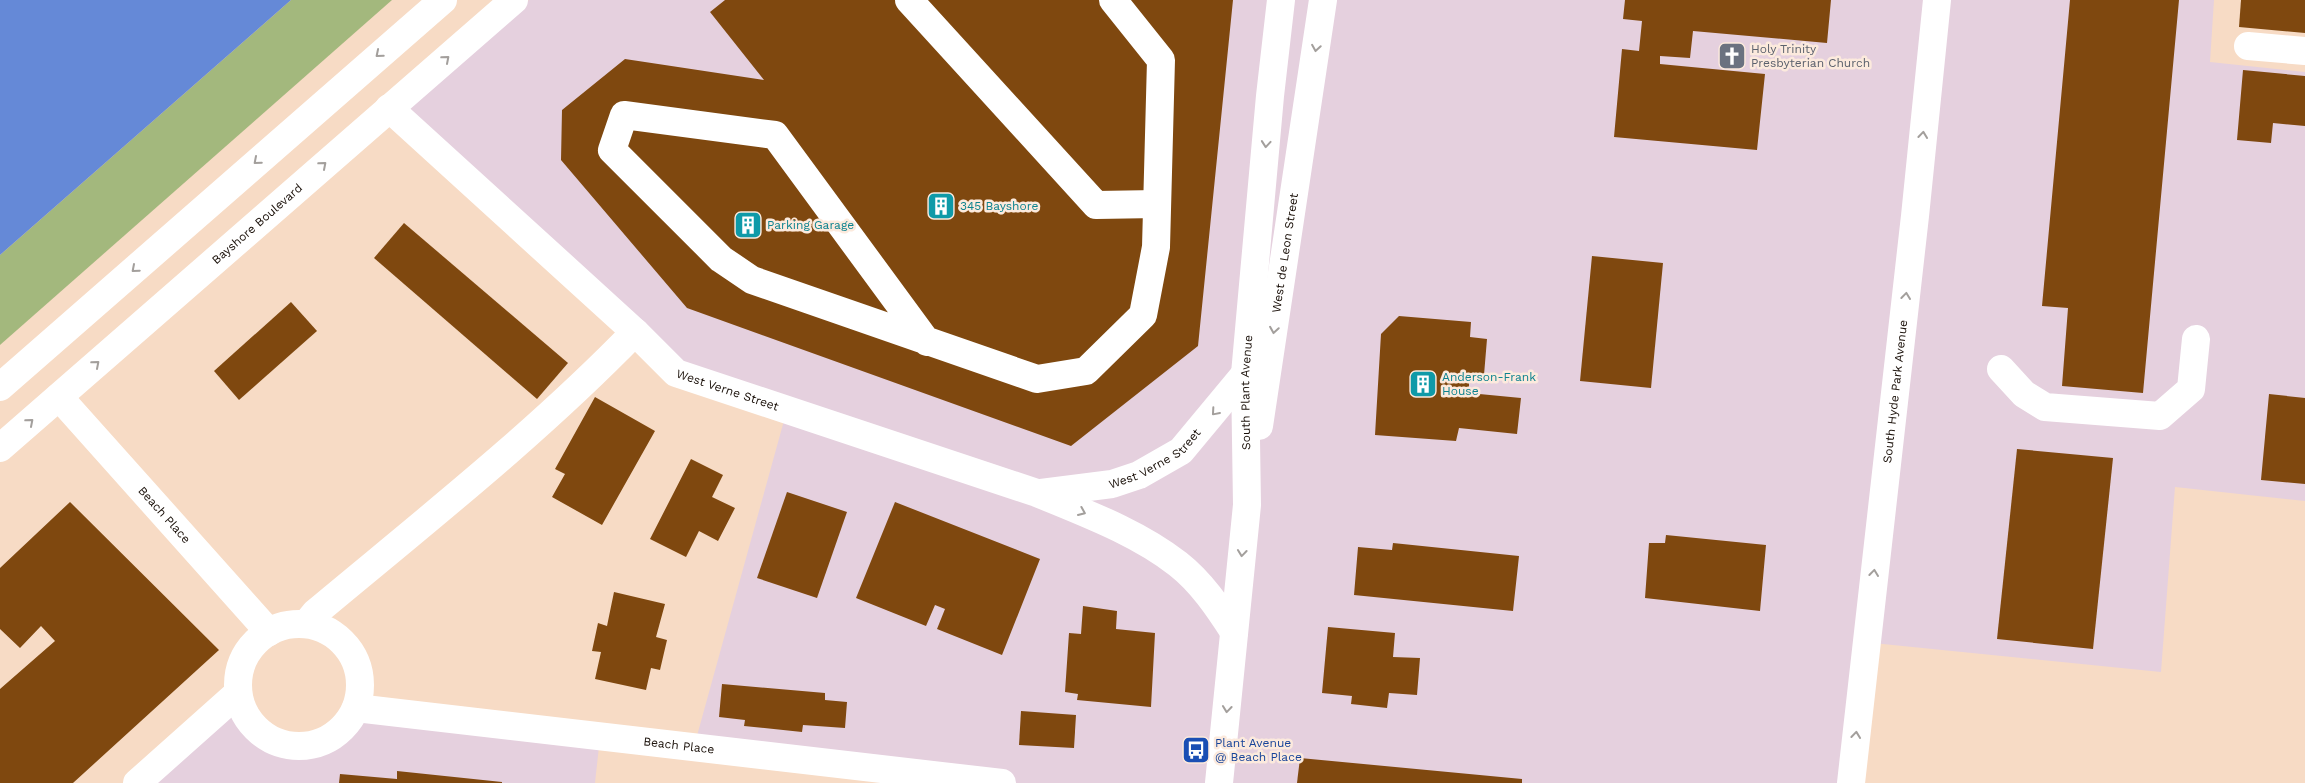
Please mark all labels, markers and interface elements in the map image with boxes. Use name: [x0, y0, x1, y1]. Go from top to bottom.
church icon: Holy Trinity Presbyterian Church: [1717, 41, 1747, 71]
place label: Holy Trinity Presbyterian Church: [1751, 42, 1870, 70]
one-way arrow: [1312, 44, 1322, 53]
one-way arrow: [376, 49, 385, 58]
one-way arrow: [440, 56, 449, 64]
one-way arrow: [1917, 130, 1928, 138]
one-way arrow: [1260, 141, 1271, 149]
one-way arrow: [254, 156, 263, 164]
one-way arrow: [318, 162, 327, 171]
street label: Bayshore Boulevard: [209, 181, 305, 267]
building icon: 345 Bayshore: [926, 191, 956, 221]
street label: West de Leon Street: [1269, 192, 1301, 314]
place label: 345 Bayshore: [960, 199, 1038, 213]
building icon: Parking Garage: [733, 210, 763, 240]
place label: Parking Garage: [767, 218, 854, 232]
one-way arrow: [132, 263, 141, 272]
one-way arrow: [1900, 292, 1911, 300]
street label: South Hyde Park Avenue: [1880, 319, 1910, 464]
one-way arrow: [1269, 326, 1279, 334]
street label: South Plant Avenue: [1238, 334, 1255, 450]
one-way arrow: [90, 361, 99, 370]
street label: West Verne Street: [675, 367, 780, 414]
building icon: Anderson-Frank House: [1408, 369, 1438, 399]
place label: Anderson-Frank House: [1442, 370, 1536, 398]
one-way arrow: [1212, 406, 1221, 415]
one-way arrow: [24, 419, 33, 428]
street label: West Verne Street: [1107, 426, 1204, 492]
street label: Beach Place: [135, 484, 193, 546]
one-way arrow: [1077, 506, 1086, 516]
one-way arrow: [1237, 550, 1248, 558]
one-way arrow: [1868, 569, 1879, 577]
one-way arrow: [1222, 706, 1233, 714]
one-way arrow: [1850, 730, 1861, 738]
street label: Beach Place: [643, 734, 715, 757]
bus stop icon: Plant Avenue @ Beach Place: [1181, 735, 1211, 765]
place label: Plant Avenue @ Beach Place: [1215, 736, 1302, 764]

